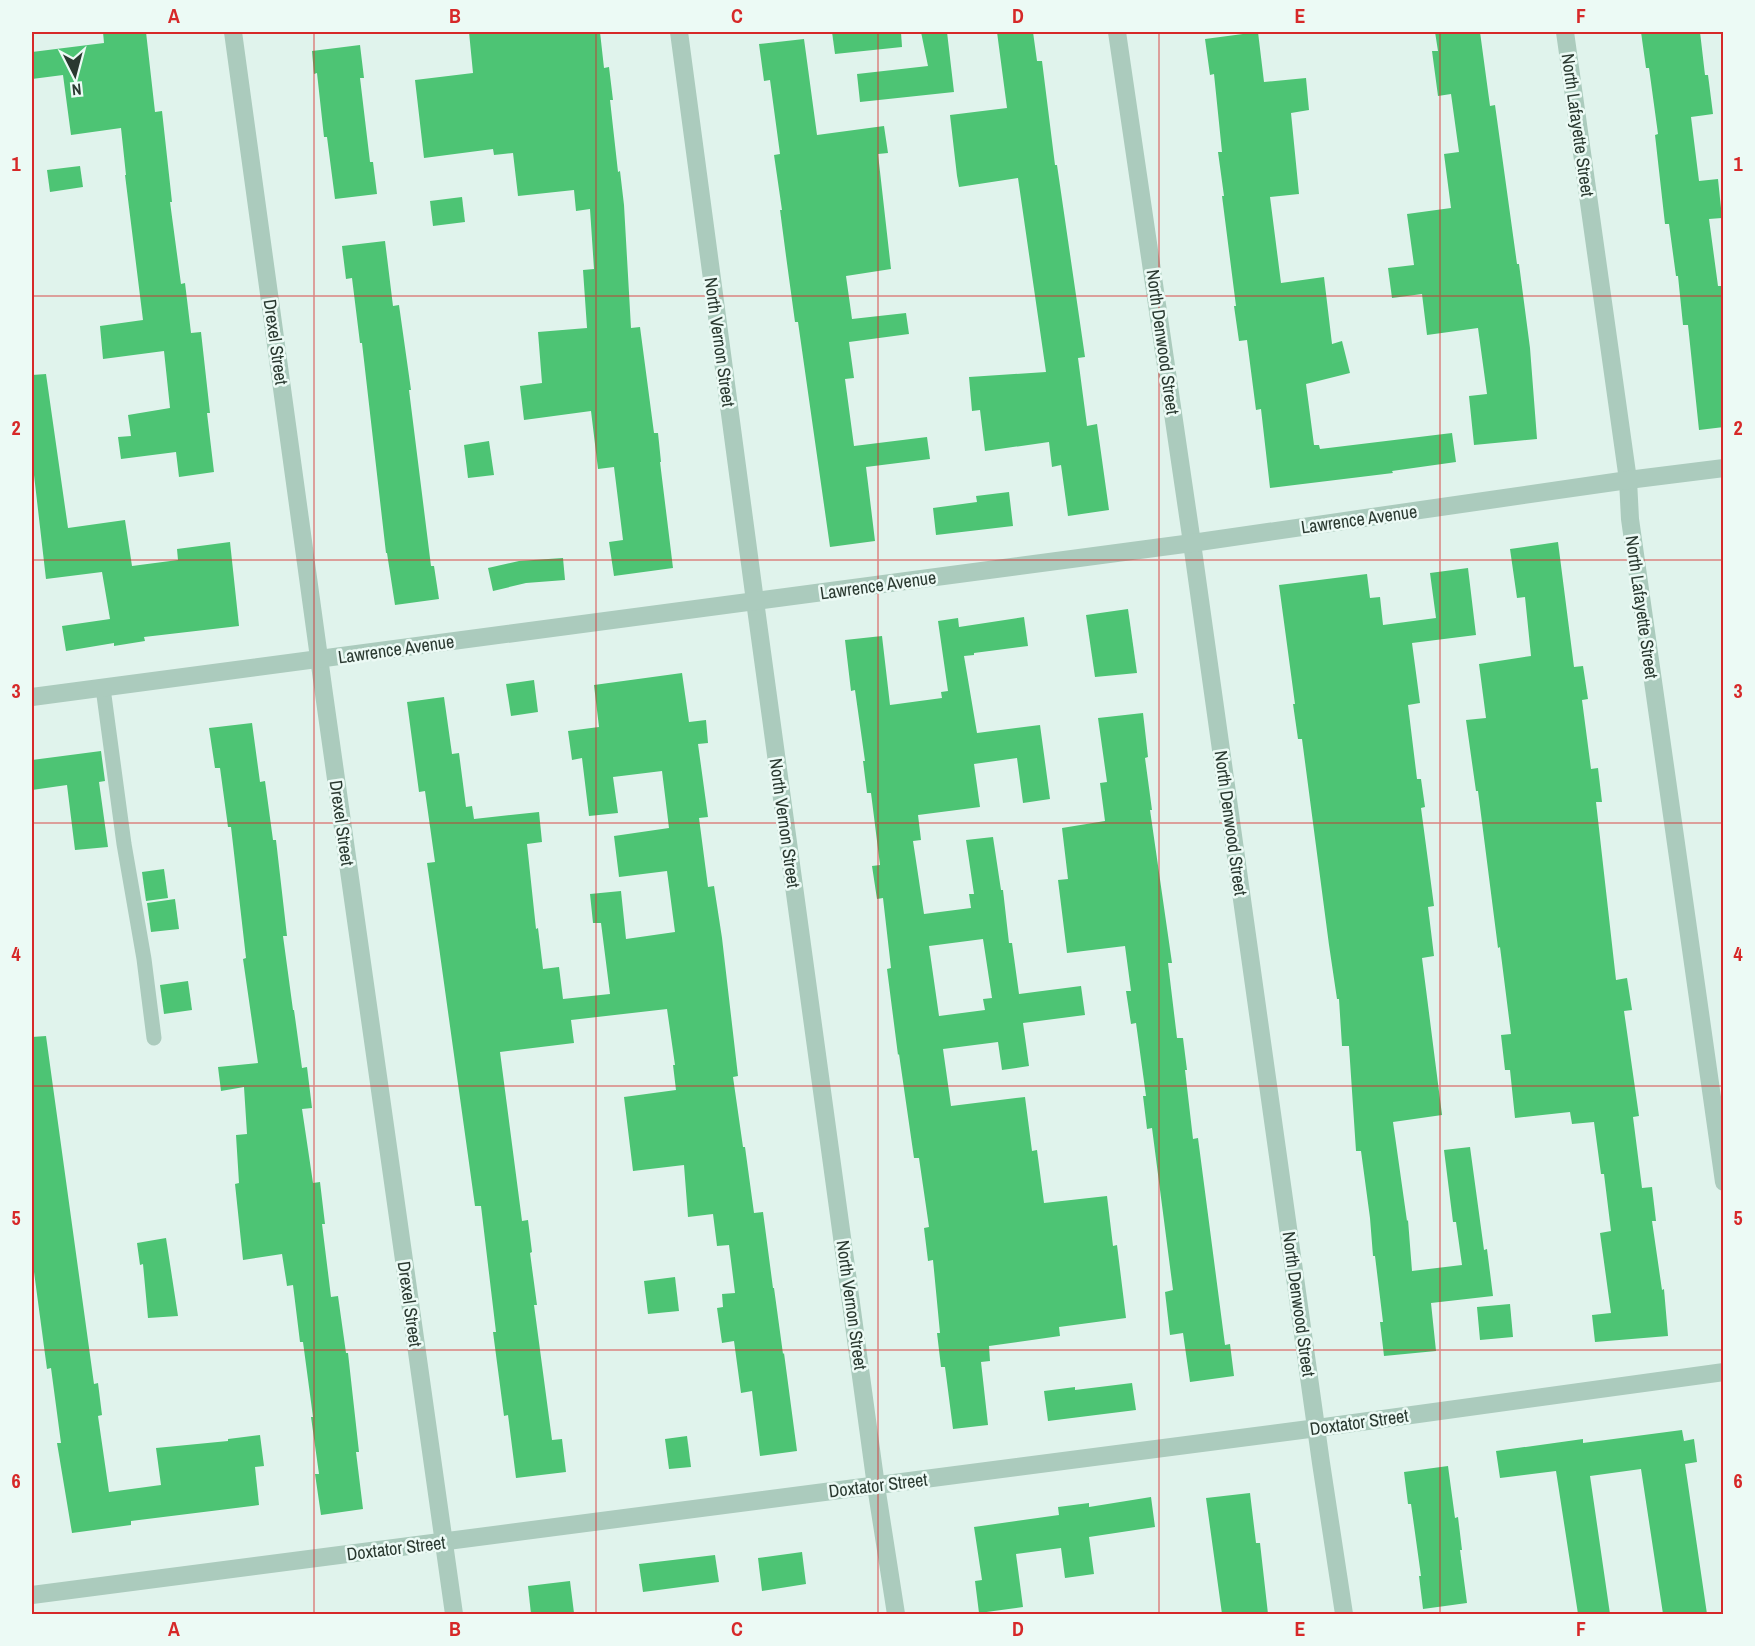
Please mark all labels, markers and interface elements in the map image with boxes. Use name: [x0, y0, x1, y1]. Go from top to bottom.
text: A: [168, 2, 180, 29]
text: B: [449, 2, 461, 29]
text: C: [731, 2, 743, 29]
text: D: [1012, 2, 1024, 29]
text: E: [1295, 2, 1306, 29]
text: F: [1576, 2, 1586, 29]
north arrow: [45, 45, 105, 105]
street label: North Lafayette Street: [1556, 52, 1600, 198]
text: N: [71, 78, 82, 101]
text: 1: [11, 150, 21, 177]
text: 1: [1733, 150, 1743, 177]
street label: North Denwood Street: [1140, 268, 1186, 416]
street label: North Vernon Street: [699, 276, 741, 408]
street label: Drexel Street: [258, 298, 294, 386]
text: 2: [11, 414, 21, 441]
text: 2: [1733, 414, 1743, 441]
street label: Lawrence Avenue: [1299, 498, 1419, 540]
street label: North Lafayette Street: [1620, 534, 1664, 680]
street label: Lawrence Avenue: [818, 564, 938, 606]
street label: Lawrence Avenue: [336, 628, 456, 670]
text: 3: [11, 677, 21, 704]
text: 3: [1733, 677, 1743, 704]
street label: North Denwood Street: [1208, 749, 1254, 897]
street label: North Vernon Street: [764, 757, 806, 889]
street label: Drexel Street: [324, 779, 360, 867]
text: 4: [11, 940, 21, 967]
text: 4: [1733, 940, 1743, 967]
text: 5: [11, 1204, 21, 1231]
text: 5: [1733, 1204, 1743, 1231]
street label: North Denwood Street: [1276, 1230, 1322, 1378]
street label: North Vernon Street: [831, 1239, 873, 1371]
street label: Drexel Street: [392, 1260, 428, 1348]
street label: Doxtator Street: [1308, 1403, 1410, 1441]
text: 6: [11, 1467, 21, 1494]
street label: Doxtator Street: [827, 1467, 929, 1503]
text: 6: [1733, 1467, 1743, 1494]
street label: Doxtator Street: [345, 1530, 447, 1566]
text: A: [168, 1615, 180, 1642]
text: B: [449, 1615, 461, 1642]
text: C: [731, 1615, 743, 1642]
text: D: [1012, 1615, 1024, 1642]
text: E: [1295, 1615, 1306, 1642]
text: F: [1576, 1615, 1586, 1642]

